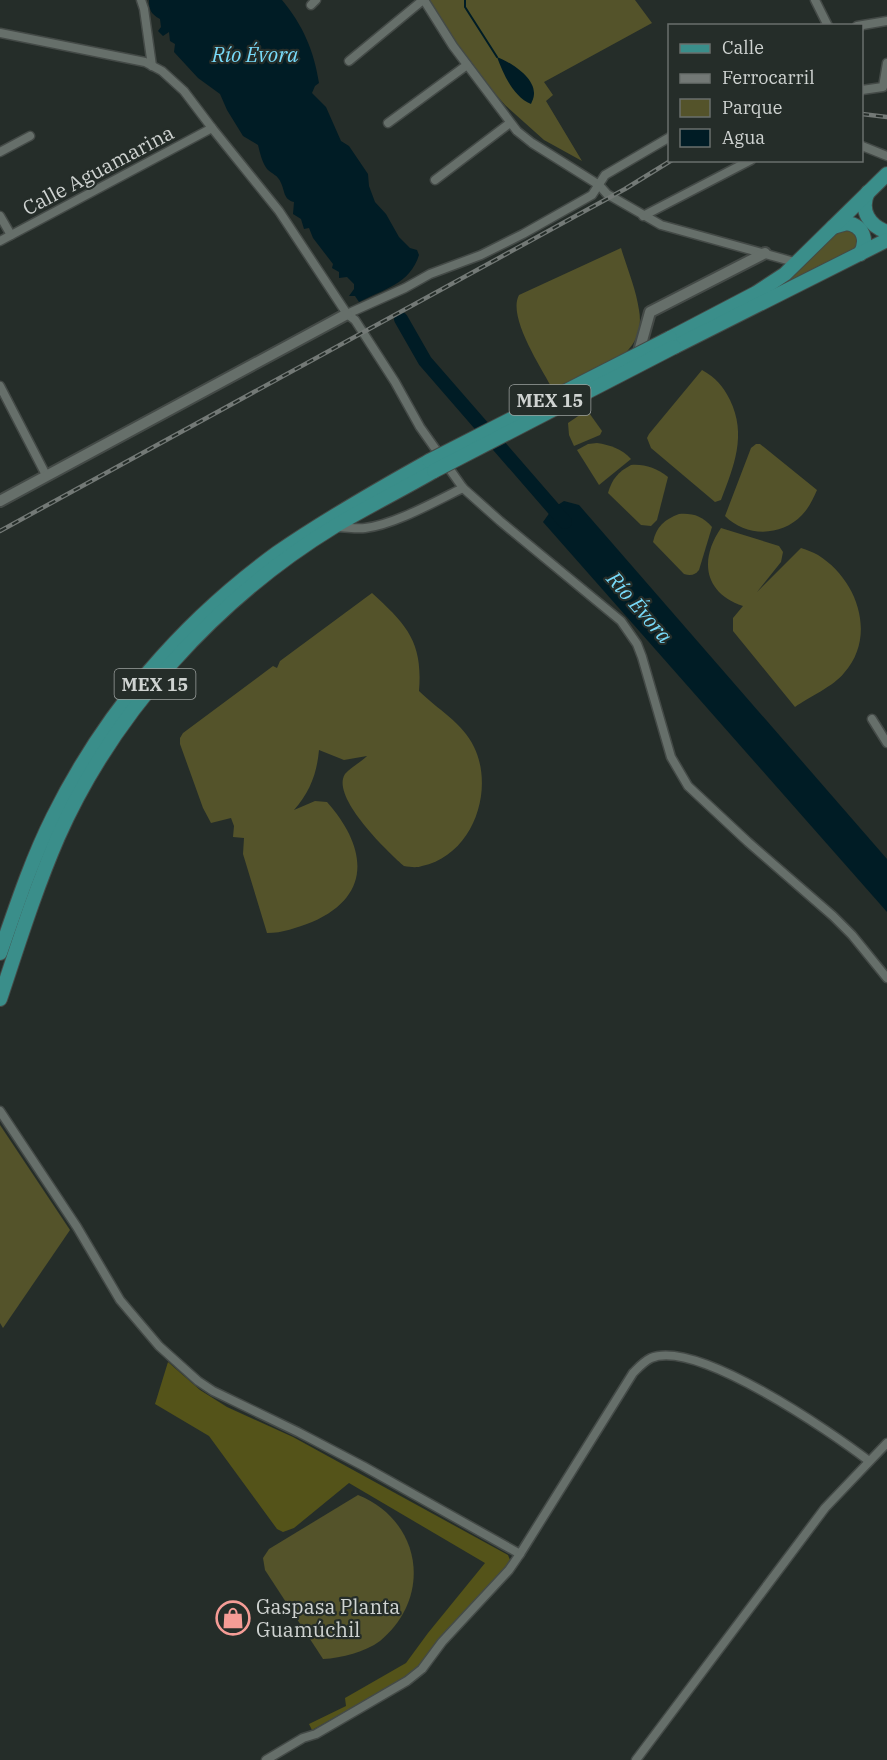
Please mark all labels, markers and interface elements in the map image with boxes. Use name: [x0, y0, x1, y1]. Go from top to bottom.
legend: [668, 24, 863, 162]
text: Calle: [722, 36, 764, 59]
water label: Río Évora: [211, 40, 299, 68]
text: Ferrocarril: [722, 66, 815, 89]
text: Parque: [722, 96, 782, 119]
street label: Calle Aguamarina: [18, 119, 178, 221]
text: Agua: [722, 126, 765, 149]
road number: MEX 15: [510, 385, 590, 415]
water label: Río Évora: [600, 564, 679, 649]
road number: MEX 15: [114, 669, 195, 699]
place label: Gaspasa Planta Guamúchil: [256, 1593, 400, 1643]
shop icon: Gaspasa Planta Guamúchil: [215, 1600, 251, 1636]

